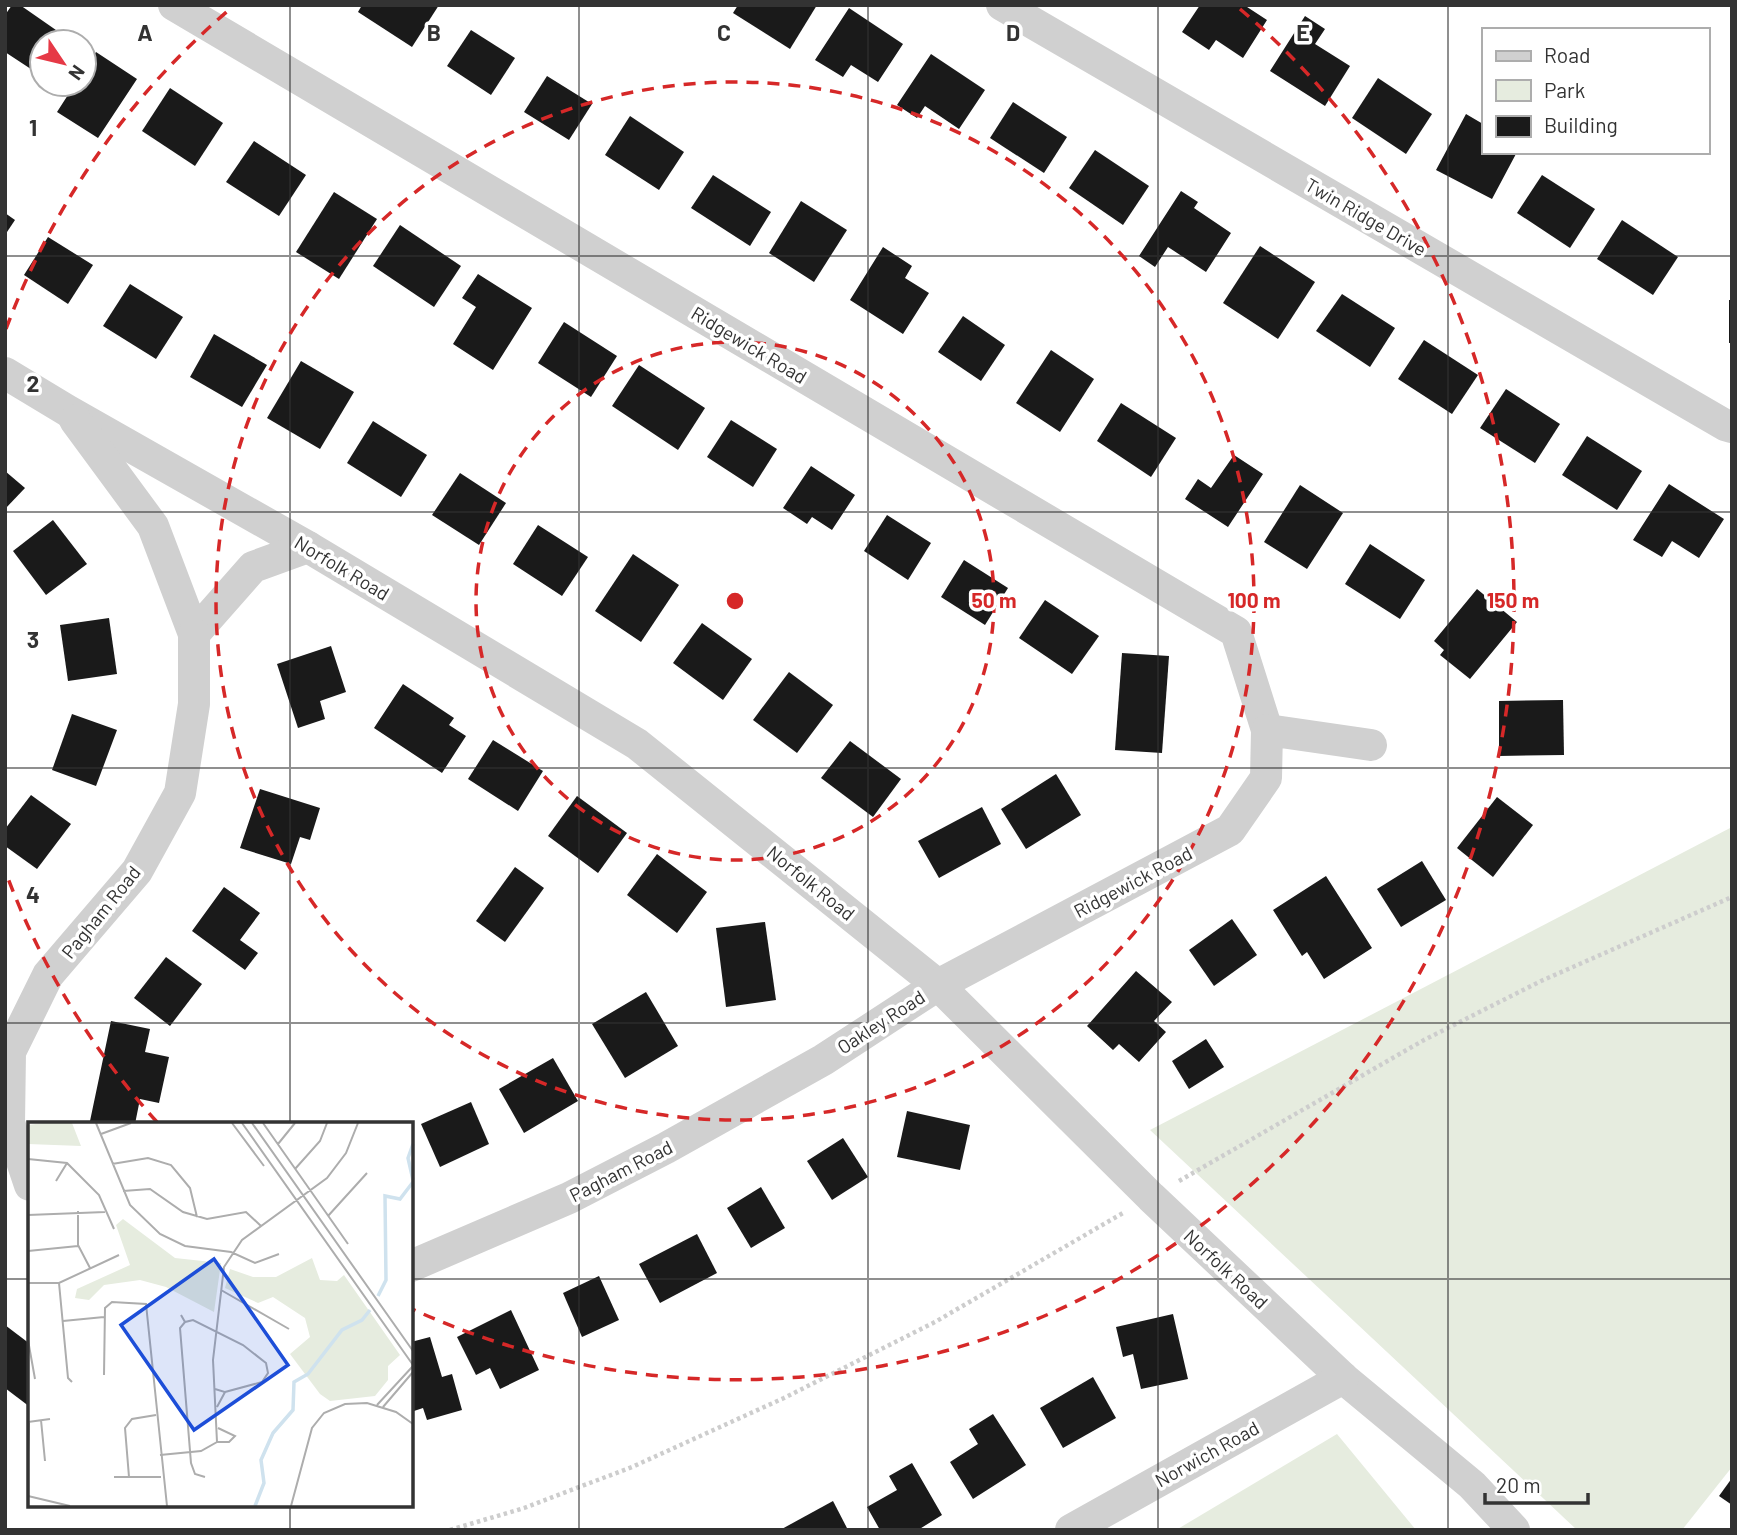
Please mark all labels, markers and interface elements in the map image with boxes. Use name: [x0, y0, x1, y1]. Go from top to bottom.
text: A: [137, 18, 153, 46]
text: B: [427, 18, 441, 46]
text: C: [717, 18, 731, 46]
text: D: [1006, 18, 1020, 46]
text: E: [1296, 18, 1310, 46]
north arrow: [28, 28, 98, 98]
legend: [1482, 28, 1709, 154]
text: Road: [1544, 42, 1590, 67]
text: N: [64, 61, 90, 85]
text: Park: [1544, 77, 1585, 102]
text: Building: [1544, 112, 1618, 137]
text: 1: [29, 113, 37, 141]
street label: Twin Ridge Drive: [1302, 173, 1431, 261]
street label: Ridgewick Road: [687, 301, 811, 388]
text: 2: [27, 369, 39, 397]
street label: Norfolk Road: [291, 530, 394, 605]
text: 50 m: [971, 587, 1017, 612]
text: 100 m: [1227, 587, 1281, 612]
text: 150 m: [1487, 587, 1539, 612]
centre of rings: [723, 589, 747, 613]
text: 3: [27, 625, 39, 653]
street label: Norfolk Road: [763, 840, 860, 925]
street label: Ridgewick Road: [1070, 841, 1196, 922]
street label: Pagham Road: [56, 861, 145, 963]
text: 4: [26, 880, 40, 908]
street label: Oakley Road: [833, 985, 929, 1058]
inset map: [28, 1122, 413, 1507]
street label: Pagham Road: [565, 1135, 676, 1206]
street label: Norfolk Road: [1180, 1224, 1273, 1313]
street label: Norwich Road: [1151, 1416, 1263, 1492]
scale bar: [1485, 1462, 1588, 1506]
text: 20 m: [1496, 1472, 1541, 1497]

